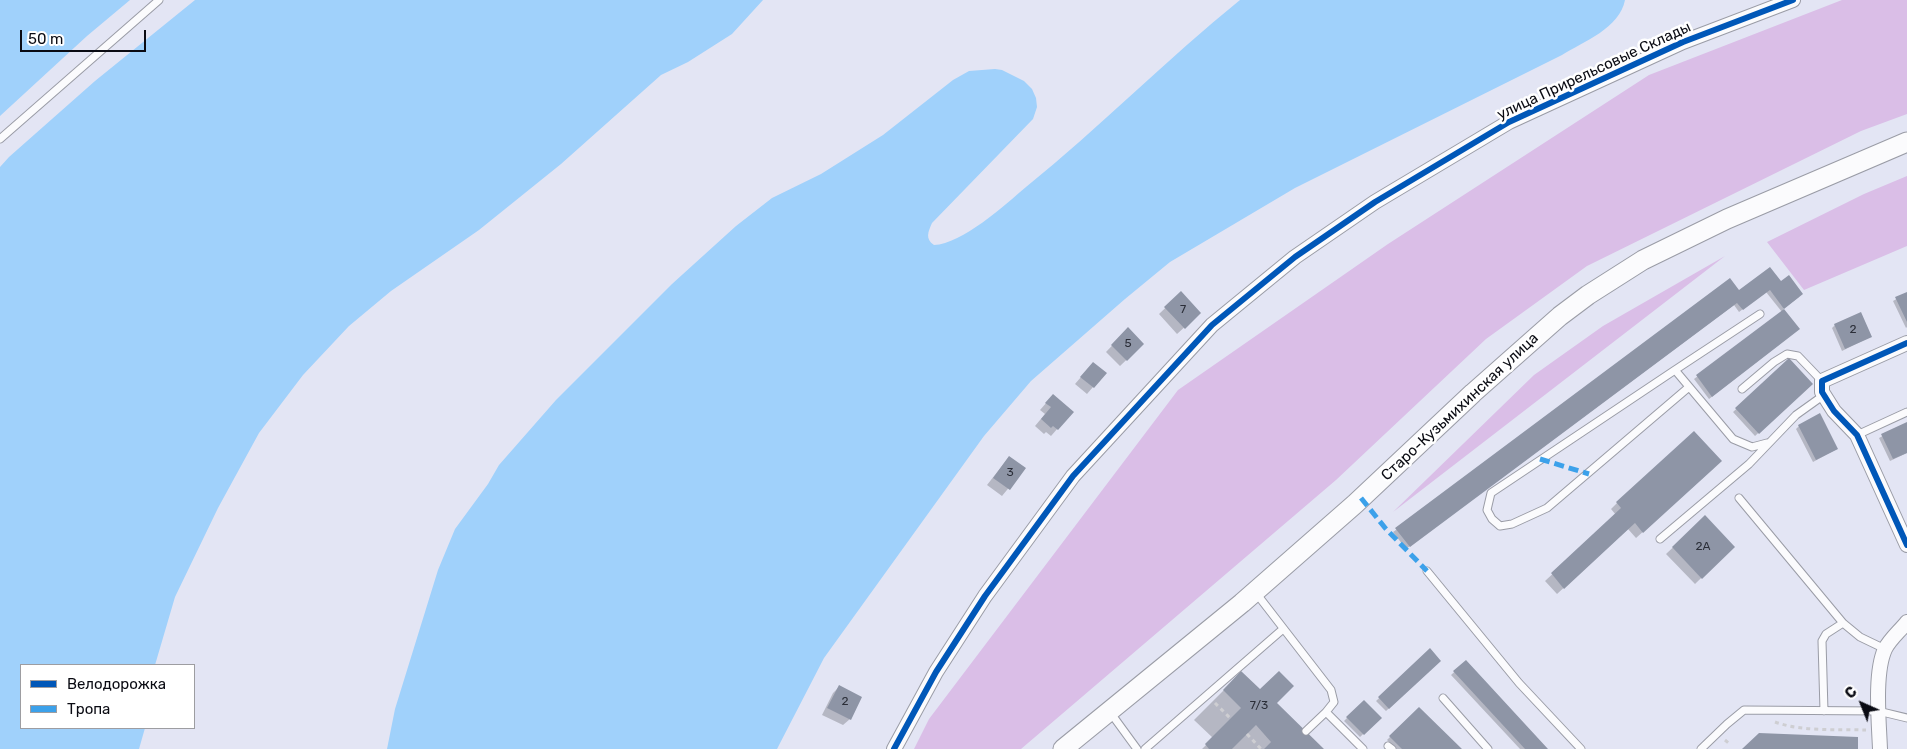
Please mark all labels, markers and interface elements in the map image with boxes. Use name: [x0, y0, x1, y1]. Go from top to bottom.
street label: улица Прирельсовые Склады: [1494, 18, 1694, 124]
scale bar: [22, 20, 149, 52]
text: 50 m: [28, 30, 63, 48]
house number: 7: [1180, 303, 1186, 317]
house number: 2: [1849, 323, 1857, 337]
street label: Старо-Кузьмихинская улица: [1378, 329, 1542, 485]
house number: 5: [1124, 337, 1132, 351]
house number: 3: [1006, 466, 1014, 480]
house number: 2А: [1695, 540, 1711, 554]
legend: [20, 664, 195, 729]
text: Велодорожка: [67, 675, 166, 693]
north arrow: [1837, 679, 1887, 729]
text: С: [1842, 683, 1861, 702]
house number: 2: [841, 695, 849, 709]
house number: 7/3: [1250, 699, 1268, 713]
text: Тропа: [67, 700, 110, 718]

